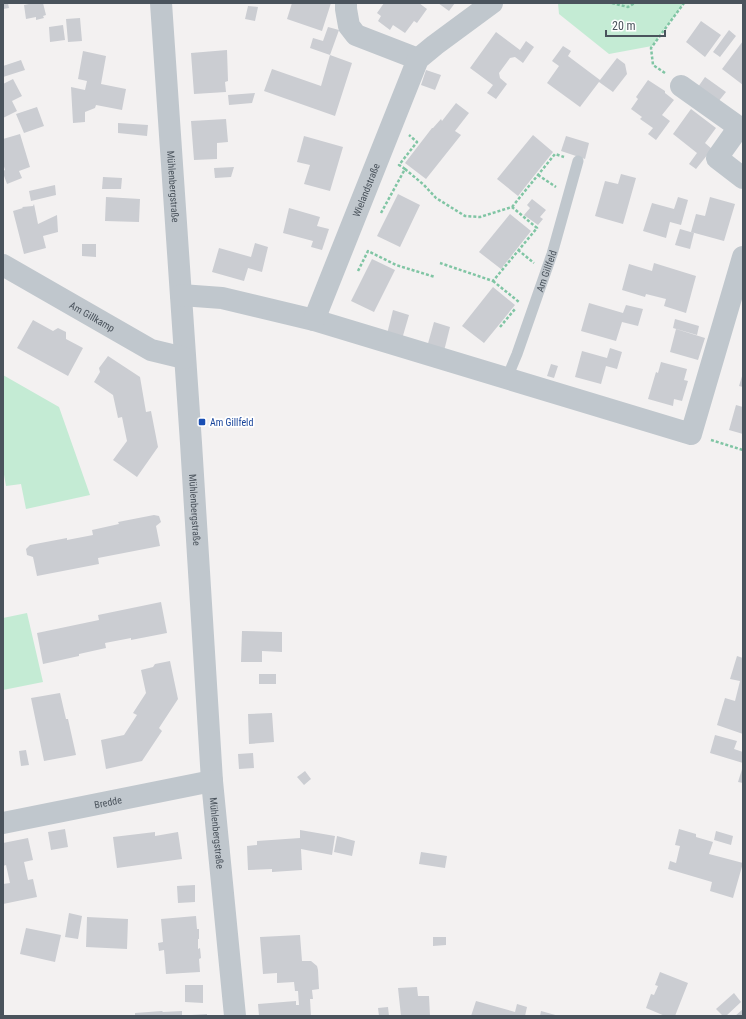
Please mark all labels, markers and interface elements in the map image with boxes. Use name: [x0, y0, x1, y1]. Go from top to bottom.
scale bar: [606, 12, 665, 38]
text: 20 m: [612, 19, 636, 33]
street label: Mühlenbergstraße: [165, 150, 181, 223]
street label: Wielandstraße: [351, 162, 382, 218]
street label: Am Gillfeld: [534, 249, 559, 293]
street label: Am Gillkamp: [68, 299, 117, 334]
marker: Am Gillfeld: [197, 417, 207, 427]
place label: Am Gillfeld: [210, 417, 253, 428]
street label: Mühlenbergstraße: [187, 474, 202, 546]
street label: Bredde: [93, 794, 123, 811]
street label: Mühlenbergstraße: [208, 797, 226, 870]

